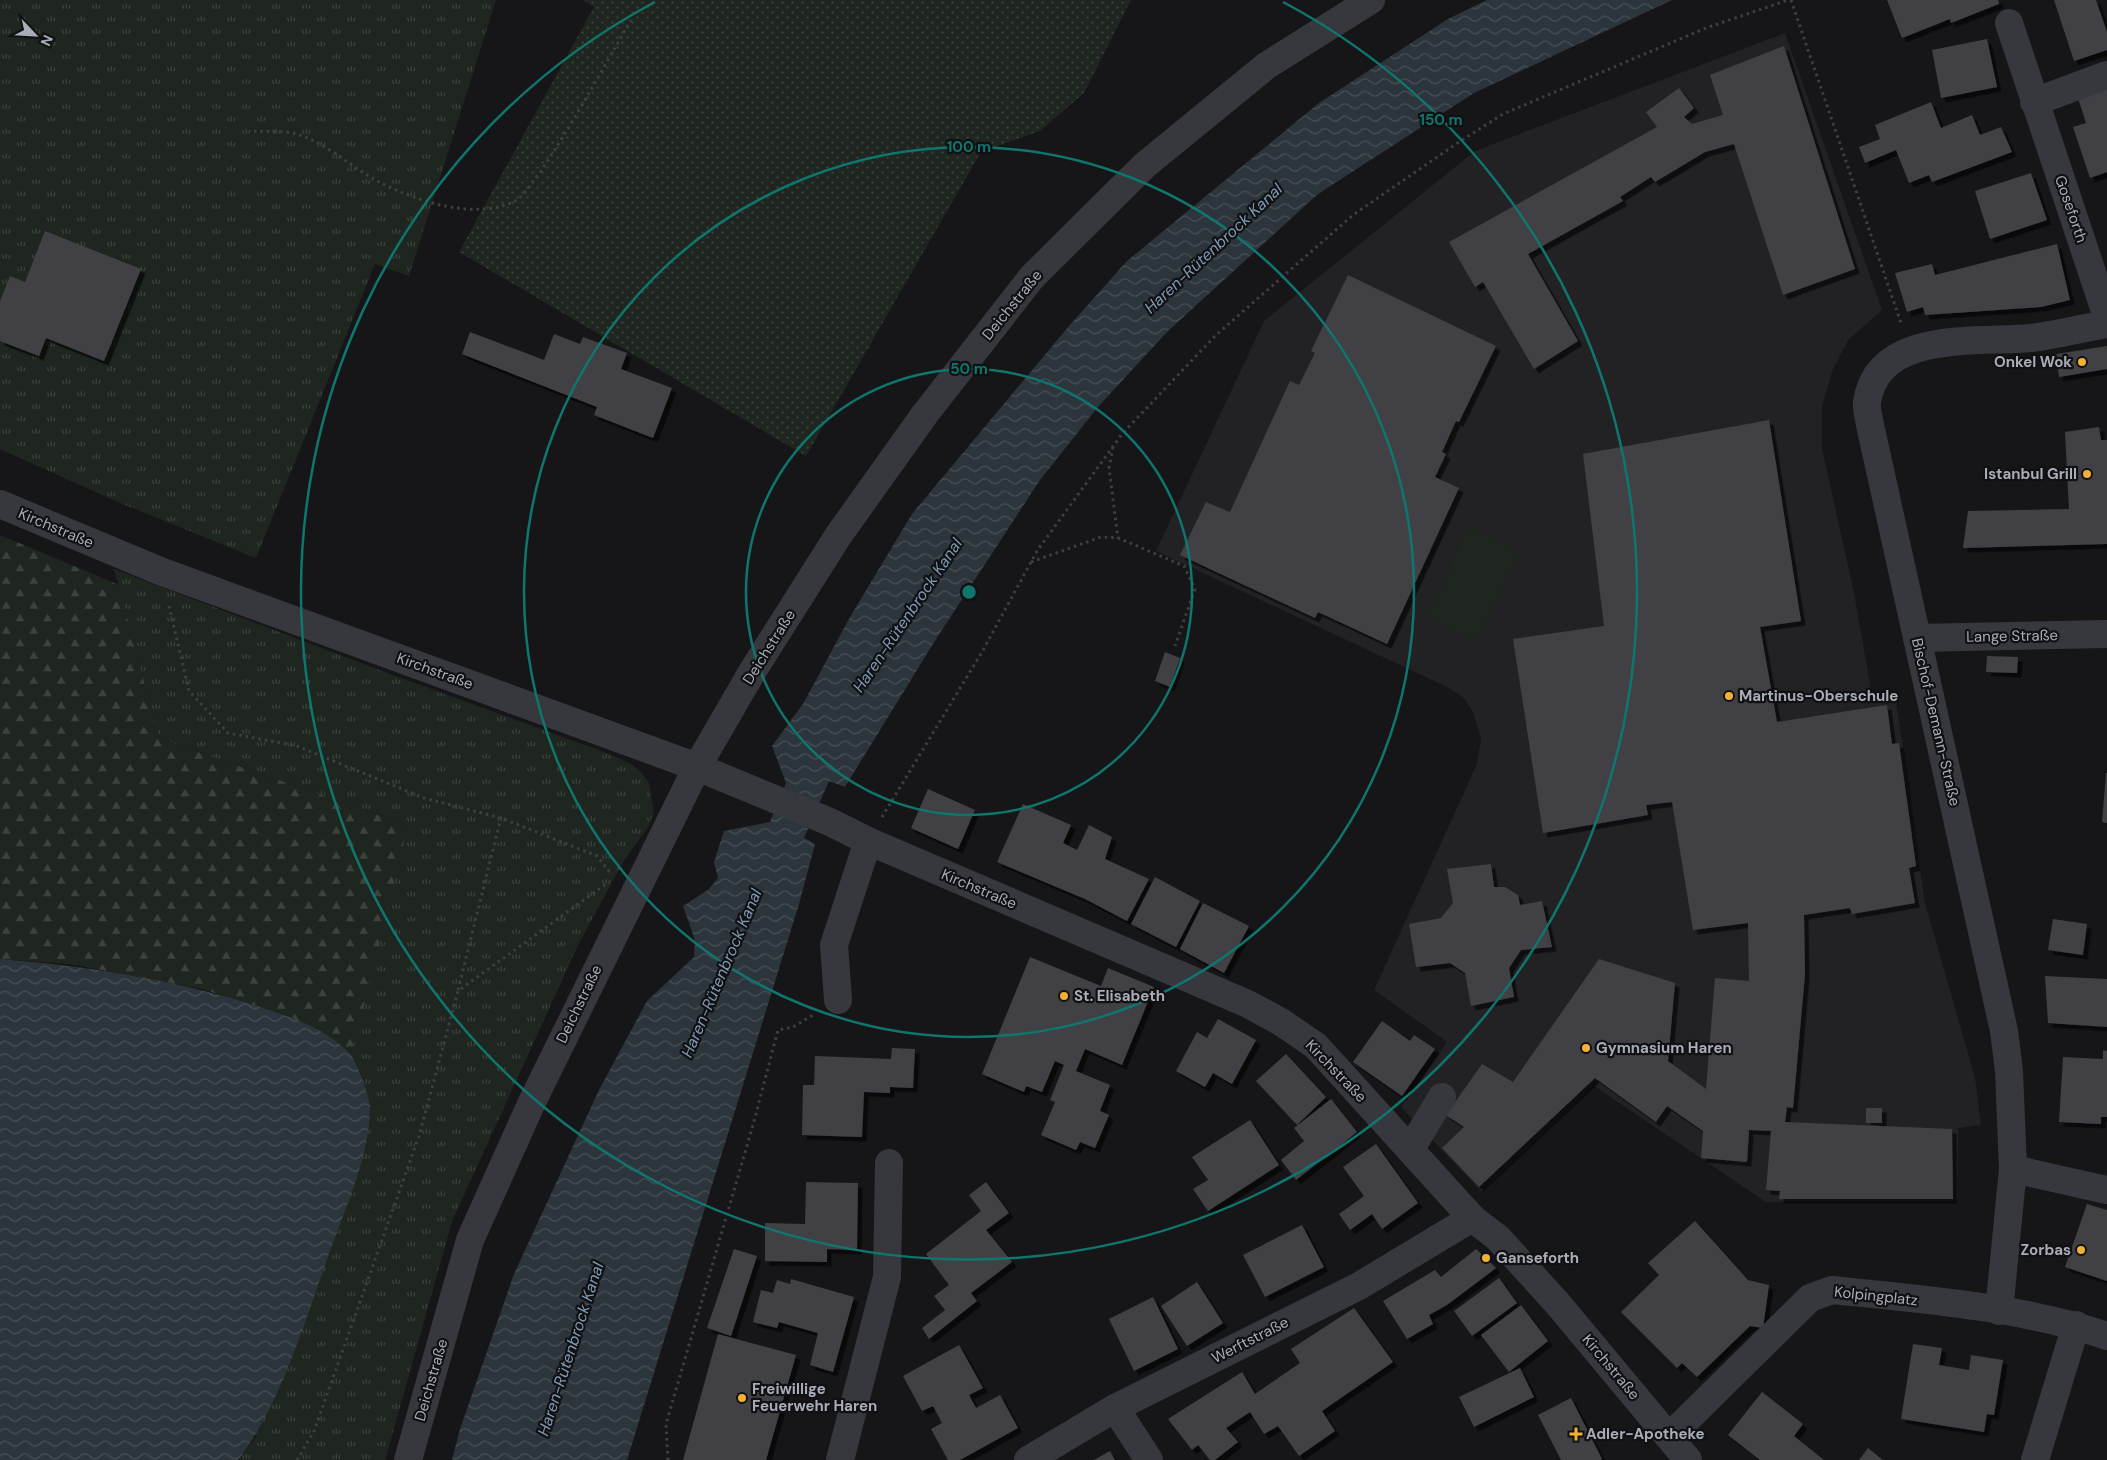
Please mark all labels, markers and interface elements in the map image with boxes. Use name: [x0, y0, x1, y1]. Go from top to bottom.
north arrow: [10, 10, 60, 60]
text: N: [36, 32, 57, 49]
text: 150 m: [1420, 110, 1463, 130]
text: 100 m: [947, 137, 991, 157]
street label: Goseforth: [2050, 173, 2092, 245]
water label: Haren-Rütenbrock Kanal: [1140, 179, 1287, 318]
street label: Deichstraße: [978, 266, 1046, 344]
place label: Onkel Wok: [1994, 352, 2072, 372]
marker: Onkel Wok: [2076, 356, 2088, 368]
text: 50 m: [950, 359, 988, 379]
place label: Istanbul Grill: [1984, 464, 2077, 484]
marker: Istanbul Grill: [2081, 468, 2093, 480]
street label: Kirchstraße: [15, 503, 97, 553]
water label: Haren-Rütenbrock Kanal: [848, 534, 967, 696]
centre of rings: [960, 583, 978, 601]
street label: Deichstraße: [738, 606, 800, 688]
street label: Lange Straße: [1966, 625, 2058, 647]
street label: Bischof-Demann-Straße: [1907, 636, 1965, 808]
street label: Kirchstraße: [394, 648, 476, 694]
place label: Martinus-Oberschule: [1739, 686, 1898, 706]
marker: Martinus-Oberschule: [1723, 690, 1735, 702]
street label: Kirchstraße: [938, 864, 1020, 914]
water label: Haren-Rütenbrock Kanal: [676, 885, 767, 1061]
street label: Deichstraße: [551, 962, 607, 1046]
place label: St. Elisabeth: [1074, 986, 1165, 1006]
marker: St. Elisabeth: [1058, 990, 1070, 1002]
street label: Kirchstraße: [1301, 1035, 1371, 1107]
place label: Gymnasium Haren: [1596, 1038, 1732, 1058]
marker: Gymnasium Haren: [1580, 1042, 1592, 1054]
place label: Zorbas: [2020, 1240, 2071, 1260]
marker: Zorbas: [2075, 1244, 2087, 1256]
place label: Ganseforth: [1496, 1248, 1579, 1268]
marker: Ganseforth: [1480, 1252, 1492, 1264]
water label: Haren-Rütenbrock Kanal: [532, 1259, 609, 1439]
street label: Kolpingplatz: [1833, 1282, 1919, 1310]
street label: Werftstraße: [1208, 1312, 1292, 1368]
street label: Kirchstraße: [1578, 1330, 1644, 1404]
street label: Deichstraße: [410, 1337, 452, 1423]
place label: Freiwillige Feuerwehr Haren: [752, 1379, 877, 1416]
marker: Freiwillige Feuerwehr Haren: [736, 1392, 748, 1404]
place label: Adler-Apotheke: [1586, 1424, 1705, 1444]
marker: Adler-Apotheke: [1570, 1428, 1582, 1440]

